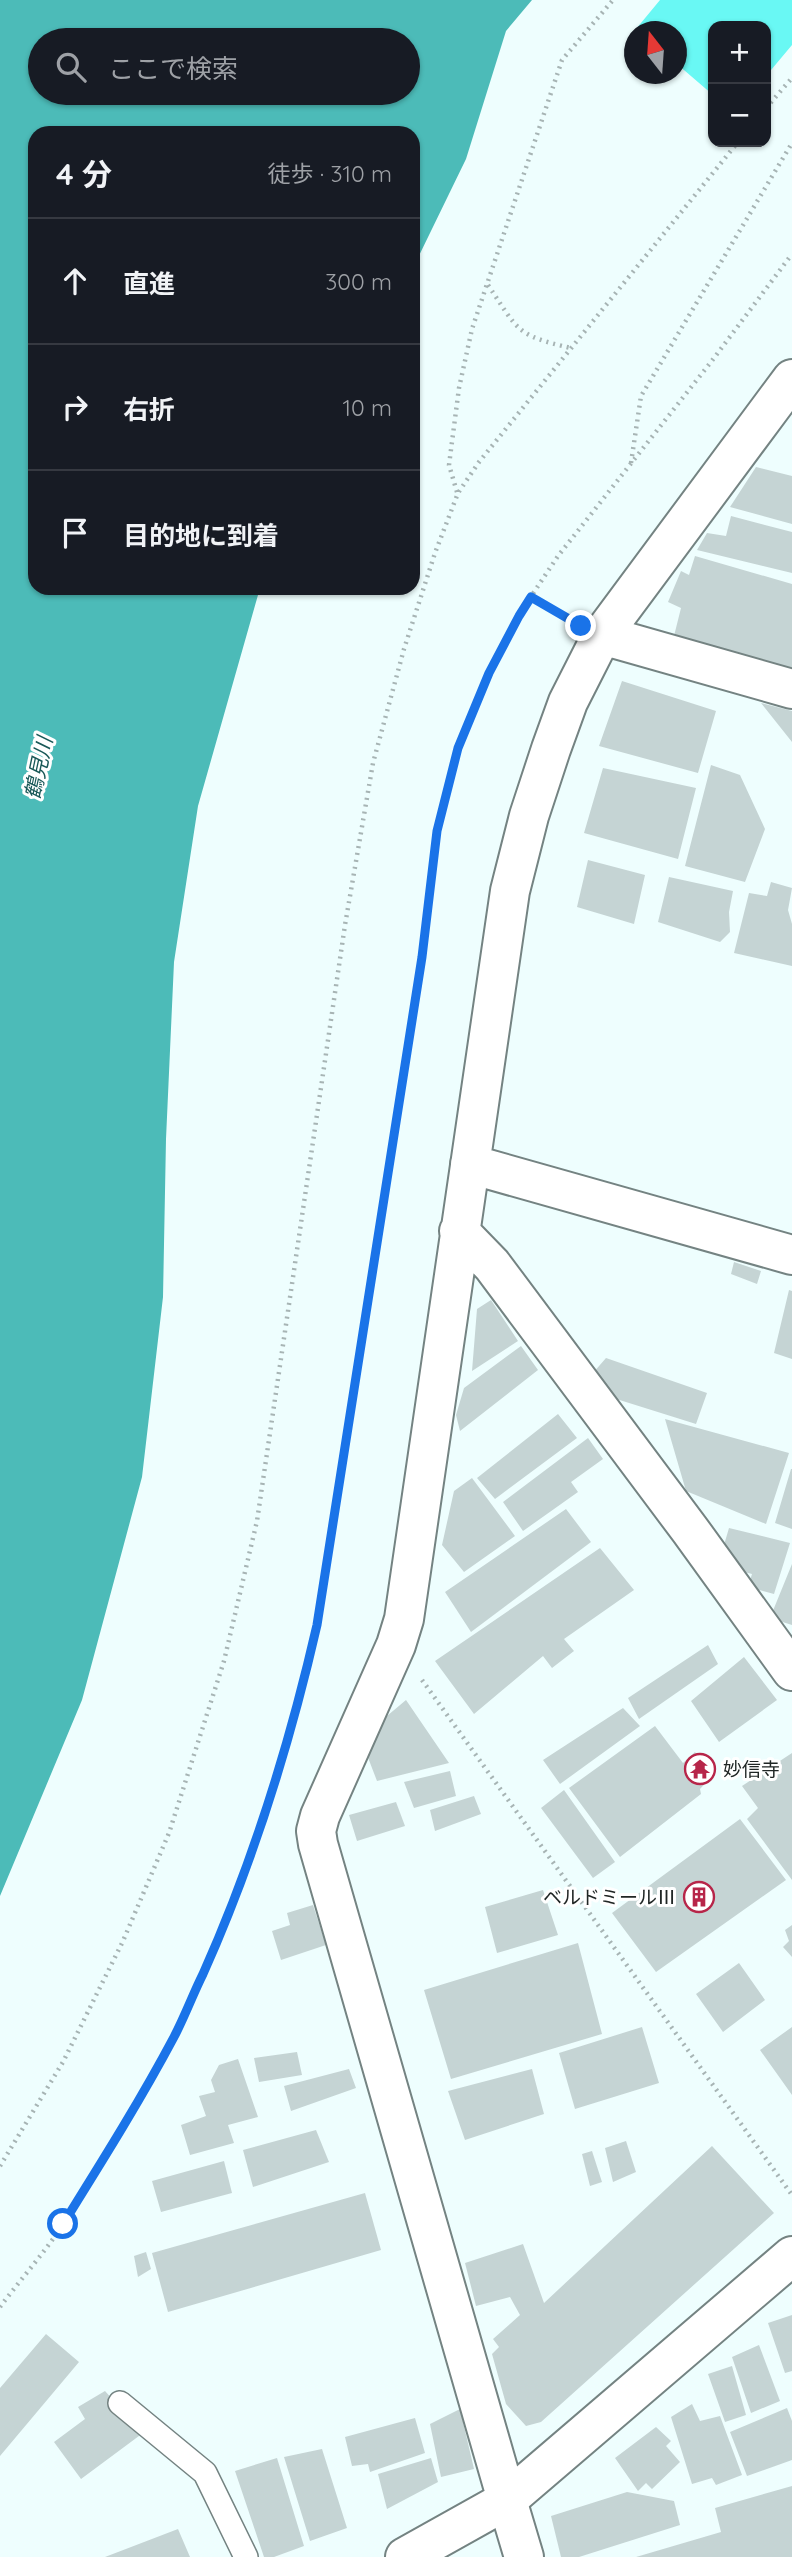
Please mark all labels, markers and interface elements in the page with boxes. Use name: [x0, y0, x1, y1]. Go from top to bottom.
north arrow: [624, 21, 687, 84]
map controls: [708, 21, 771, 147]
button: +: [708, 21, 771, 84]
search box: [28, 28, 420, 105]
icon: search: [52, 48, 90, 86]
text: ここで検索: [108, 52, 238, 85]
button: −: [708, 84, 771, 147]
text: 4 分: [56, 155, 112, 193]
text: 徒歩 · 310 m: [267, 159, 392, 188]
icon: ahead: [56, 262, 94, 300]
text: 直進: [123, 267, 175, 300]
text: 300 m: [325, 267, 392, 296]
icon: right: [56, 388, 94, 426]
text: 右折: [123, 393, 175, 426]
text: 10 m: [343, 393, 392, 422]
icon: arrive: [56, 514, 94, 552]
text: 目的地に到着: [123, 519, 279, 552]
route end: [565, 610, 596, 641]
water label: 鶴見川: [19, 732, 58, 801]
temple icon: 妙信寺: [683, 1752, 717, 1786]
place label: 妙信寺: [723, 1757, 780, 1781]
building icon: ベルドミールⅢ: [682, 1880, 716, 1914]
place label: ベルドミールⅢ: [543, 1885, 676, 1909]
route start: [47, 2208, 78, 2239]

